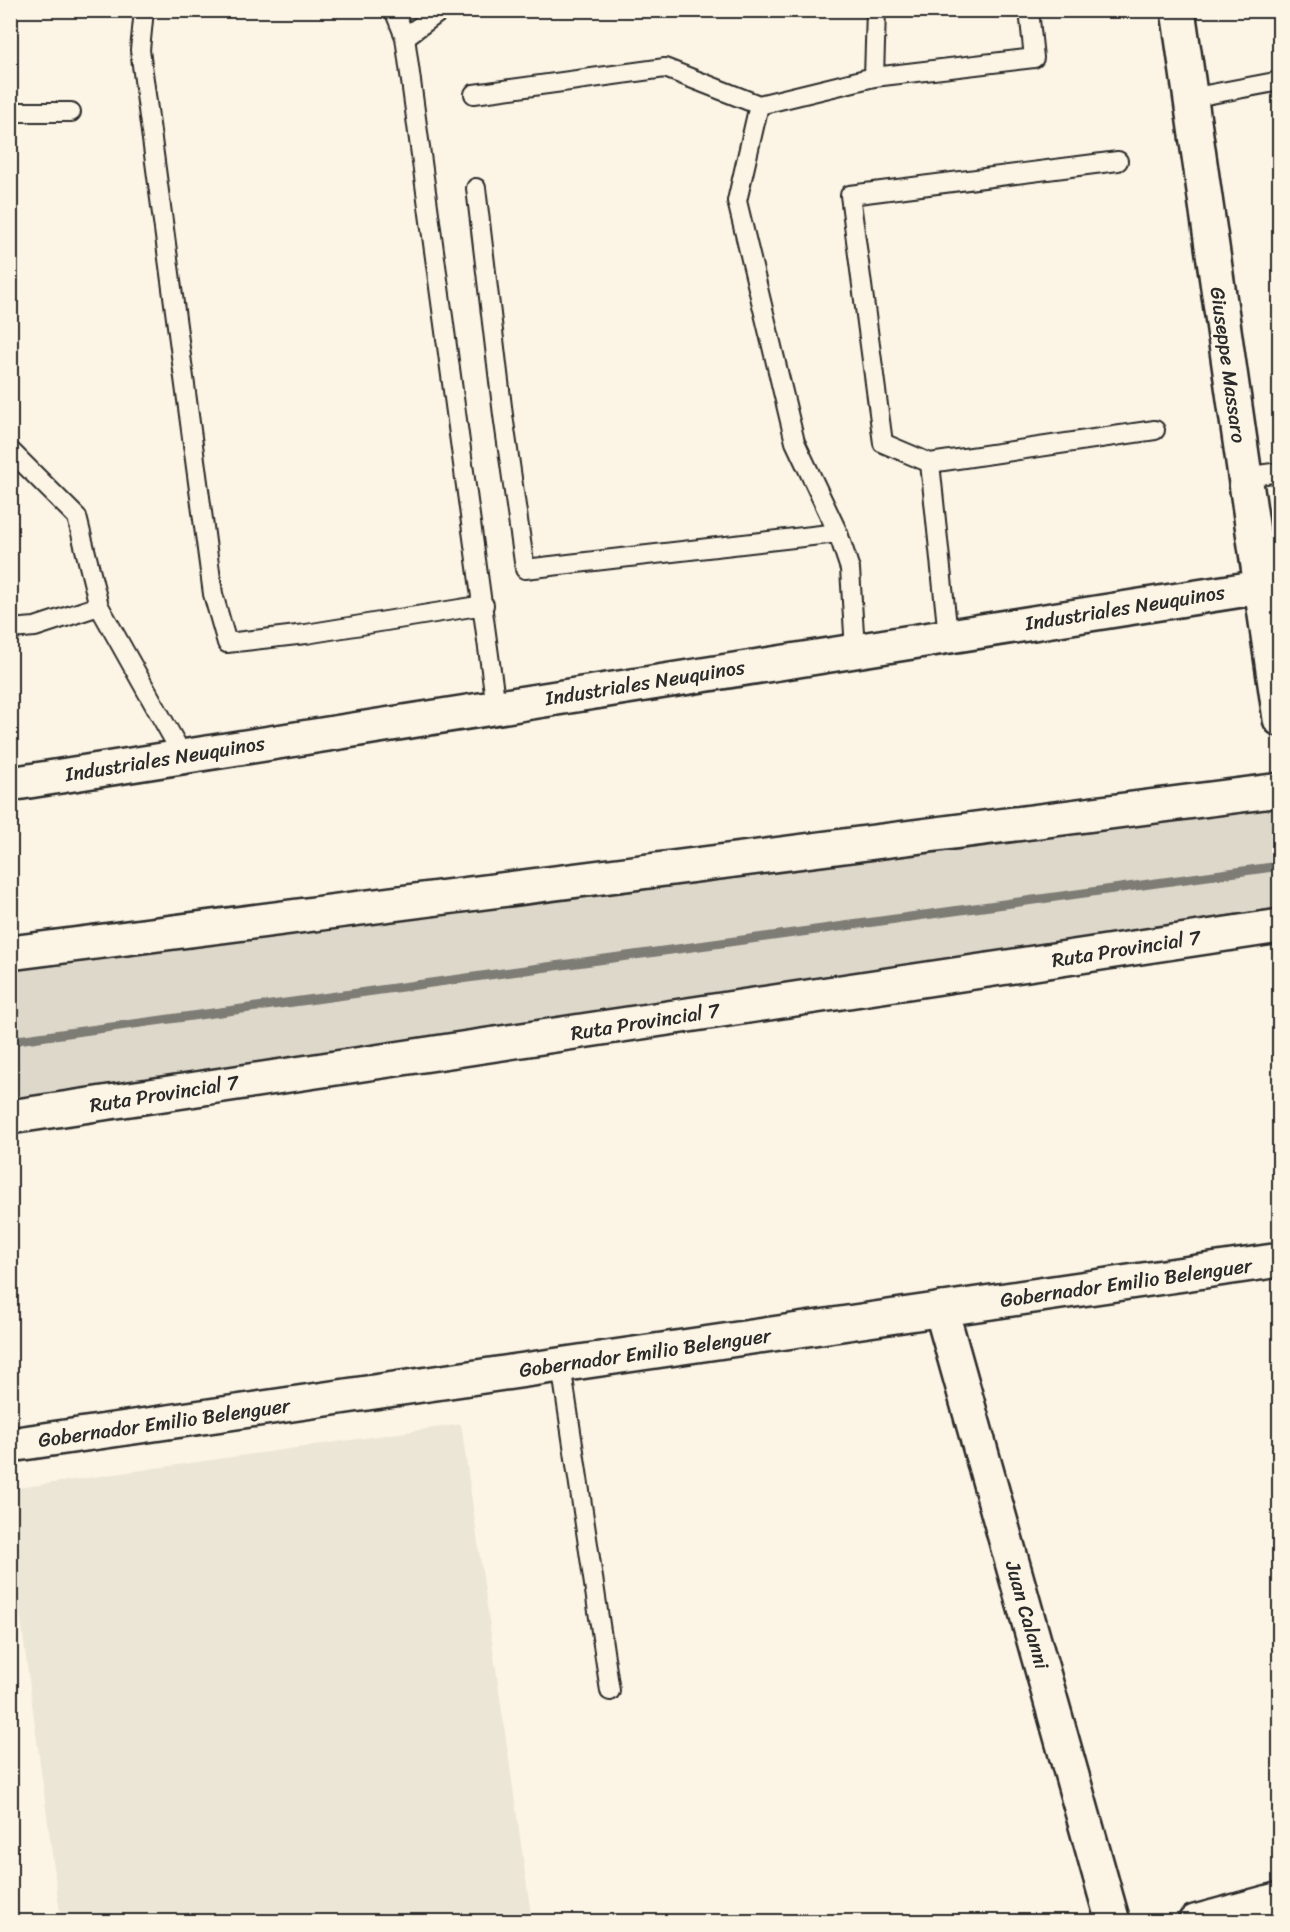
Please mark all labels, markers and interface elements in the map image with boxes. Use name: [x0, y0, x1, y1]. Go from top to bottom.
street label: Giuseppe Massaro: [1200, 285, 1256, 445]
street label: Industriales Neuquinos: [1022, 575, 1228, 641]
street label: Industriales Neuquinos: [542, 650, 748, 716]
street label: Industriales Neuquinos: [62, 726, 268, 792]
street label: Ruta Provincial 7: [1049, 920, 1204, 978]
street label: Ruta Provincial 7: [568, 993, 723, 1051]
street label: Ruta Provincial 7: [87, 1065, 242, 1123]
street label: Gobernador Emilio Belenguer: [998, 1248, 1256, 1318]
street label: Gobernador Emilio Belenguer: [517, 1318, 775, 1388]
street label: Gobernador Emilio Belenguer: [36, 1388, 294, 1458]
street label: Juan Calanni: [995, 1556, 1060, 1675]

